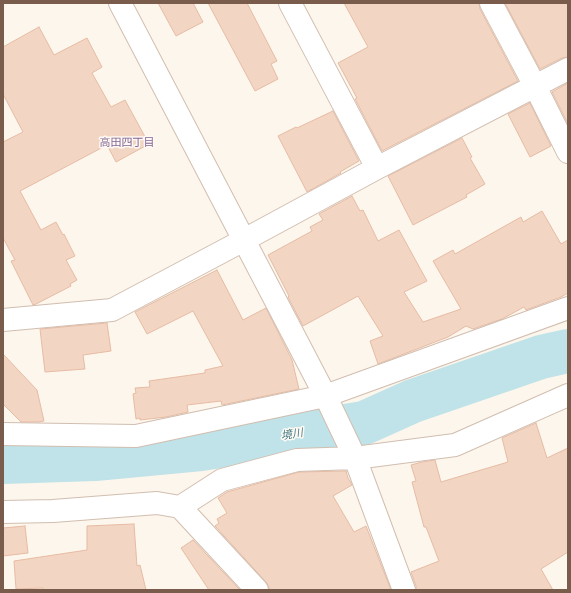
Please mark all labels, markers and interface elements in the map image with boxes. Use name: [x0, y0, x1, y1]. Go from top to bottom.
district label: 高田四丁目: [100, 136, 154, 150]
water label: 境川: [280, 427, 304, 443]

